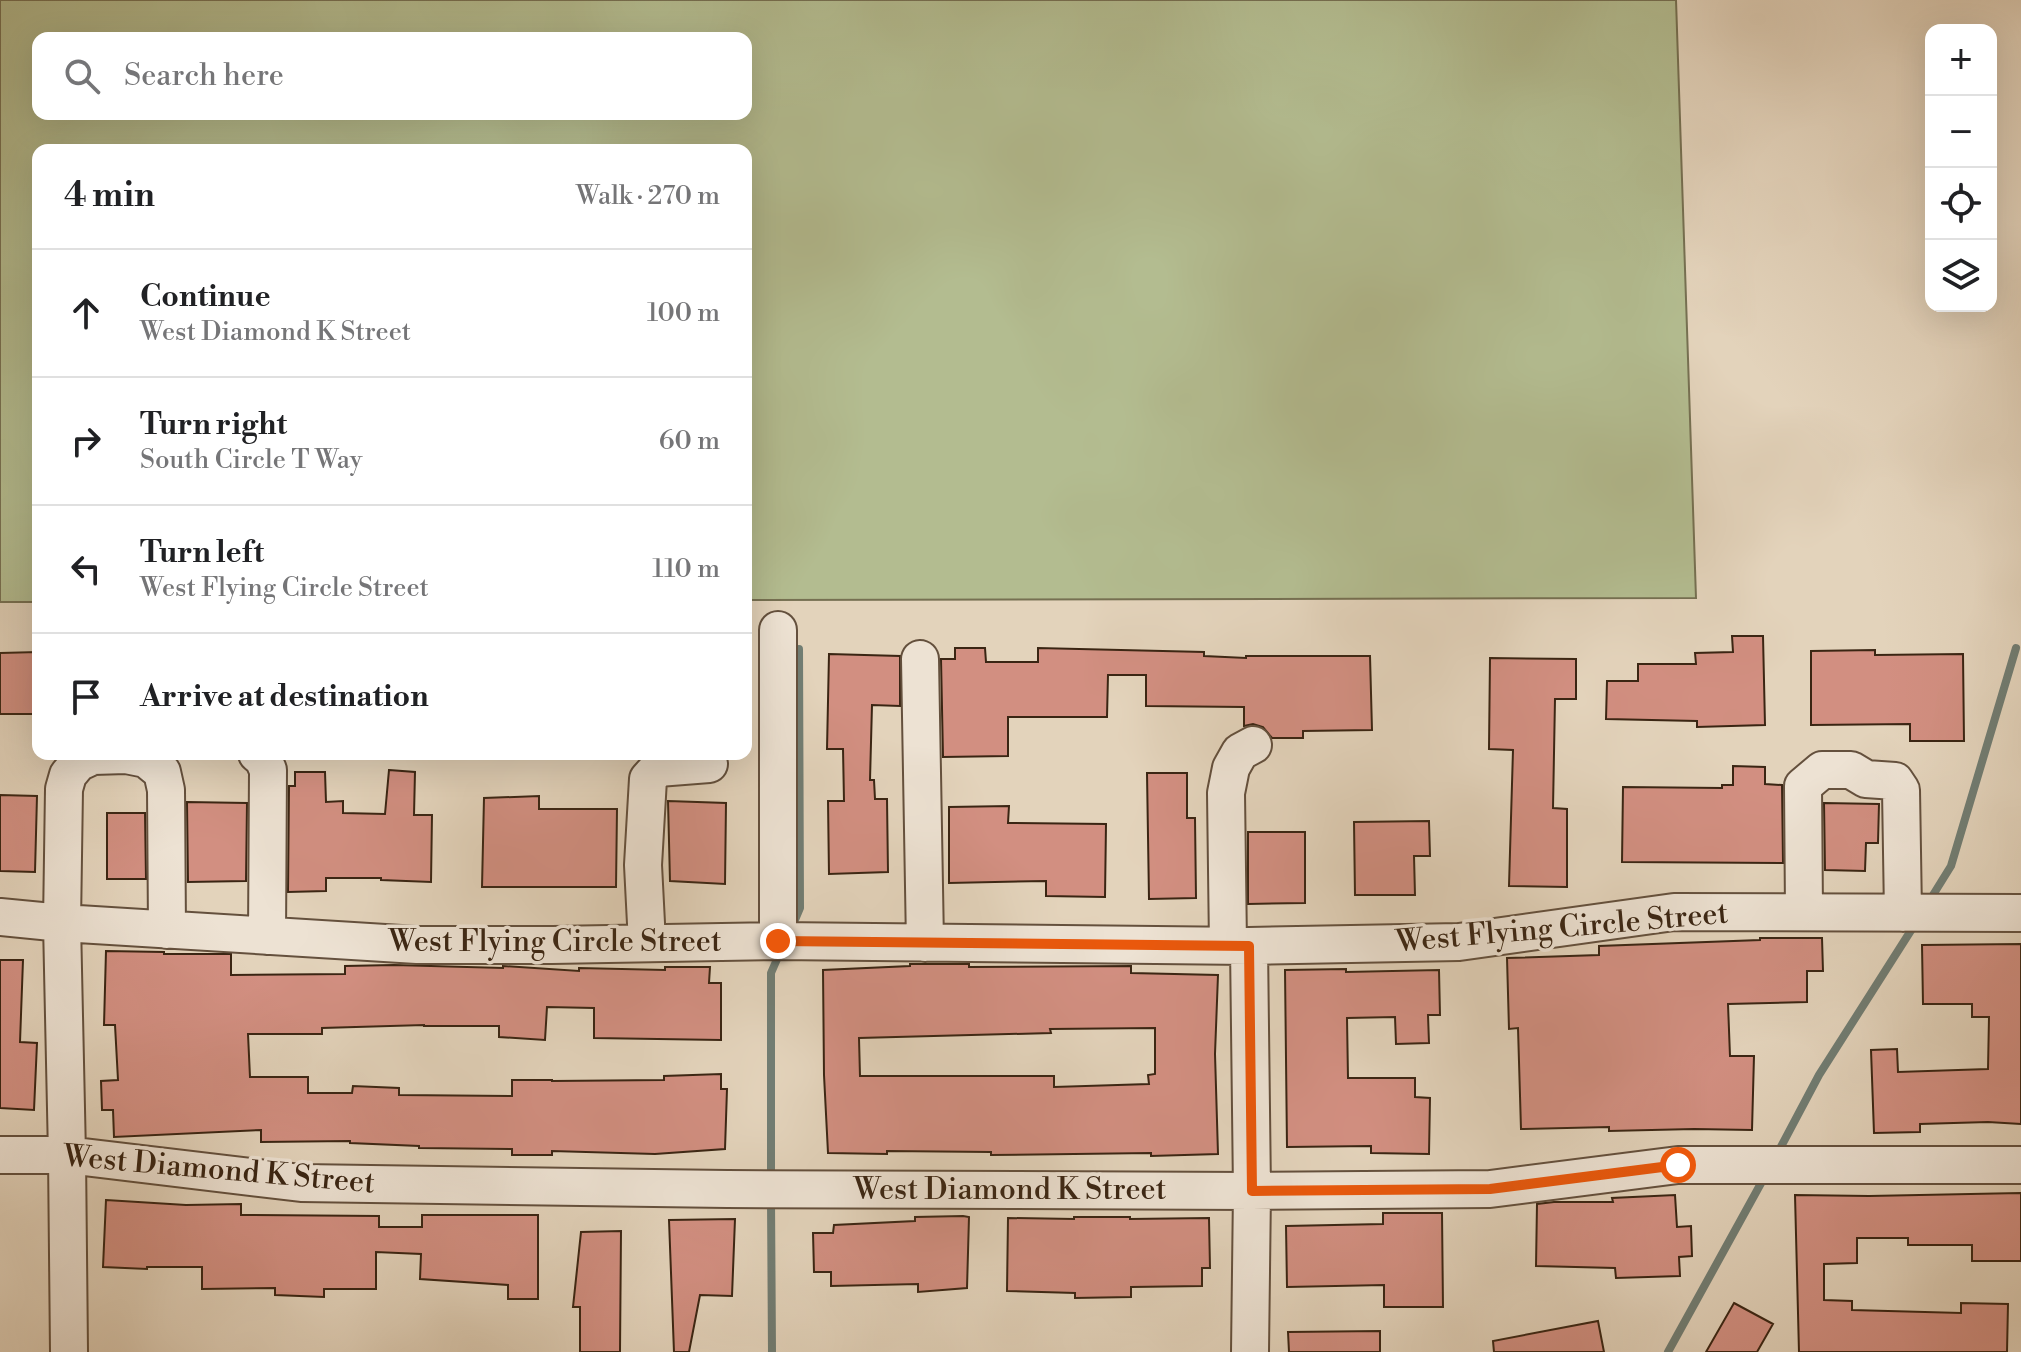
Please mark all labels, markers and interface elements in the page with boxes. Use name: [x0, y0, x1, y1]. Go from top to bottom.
map controls: [1925, 24, 1997, 312]
button: +: [1925, 24, 1997, 96]
search box: [32, 32, 752, 120]
icon: search: [60, 54, 104, 98]
text: Search here: [124, 57, 284, 95]
button: −: [1925, 96, 1997, 168]
button: locate: [1925, 168, 1997, 240]
text: 4 min: [64, 175, 155, 217]
text: Walk · 270 m: [576, 180, 720, 212]
button: layers: [1925, 240, 1997, 312]
text: Continue: [140, 278, 271, 316]
icon: ahead: [64, 291, 108, 335]
text: 100 m: [647, 297, 720, 329]
text: West Diamond K Street: [140, 316, 411, 348]
text: Turn right: [140, 406, 287, 444]
icon: right: [64, 419, 108, 463]
text: 60 m: [659, 425, 720, 457]
text: South Circle T Way: [140, 444, 362, 476]
text: Turn left: [140, 534, 264, 572]
icon: left: [64, 547, 108, 591]
text: 110 m: [652, 553, 720, 585]
text: West Flying Circle Street: [140, 572, 429, 604]
icon: arrive: [64, 675, 108, 719]
text: Arrive at destination: [140, 678, 429, 716]
street label: West Flying Circle Street: [1393, 895, 1730, 962]
street label: West Flying Circle Street: [387, 923, 722, 961]
route end: [760, 923, 796, 959]
street label: West Diamond K Street: [61, 1137, 377, 1203]
route start: [1660, 1147, 1696, 1183]
street label: West Diamond K Street: [853, 1171, 1167, 1209]

